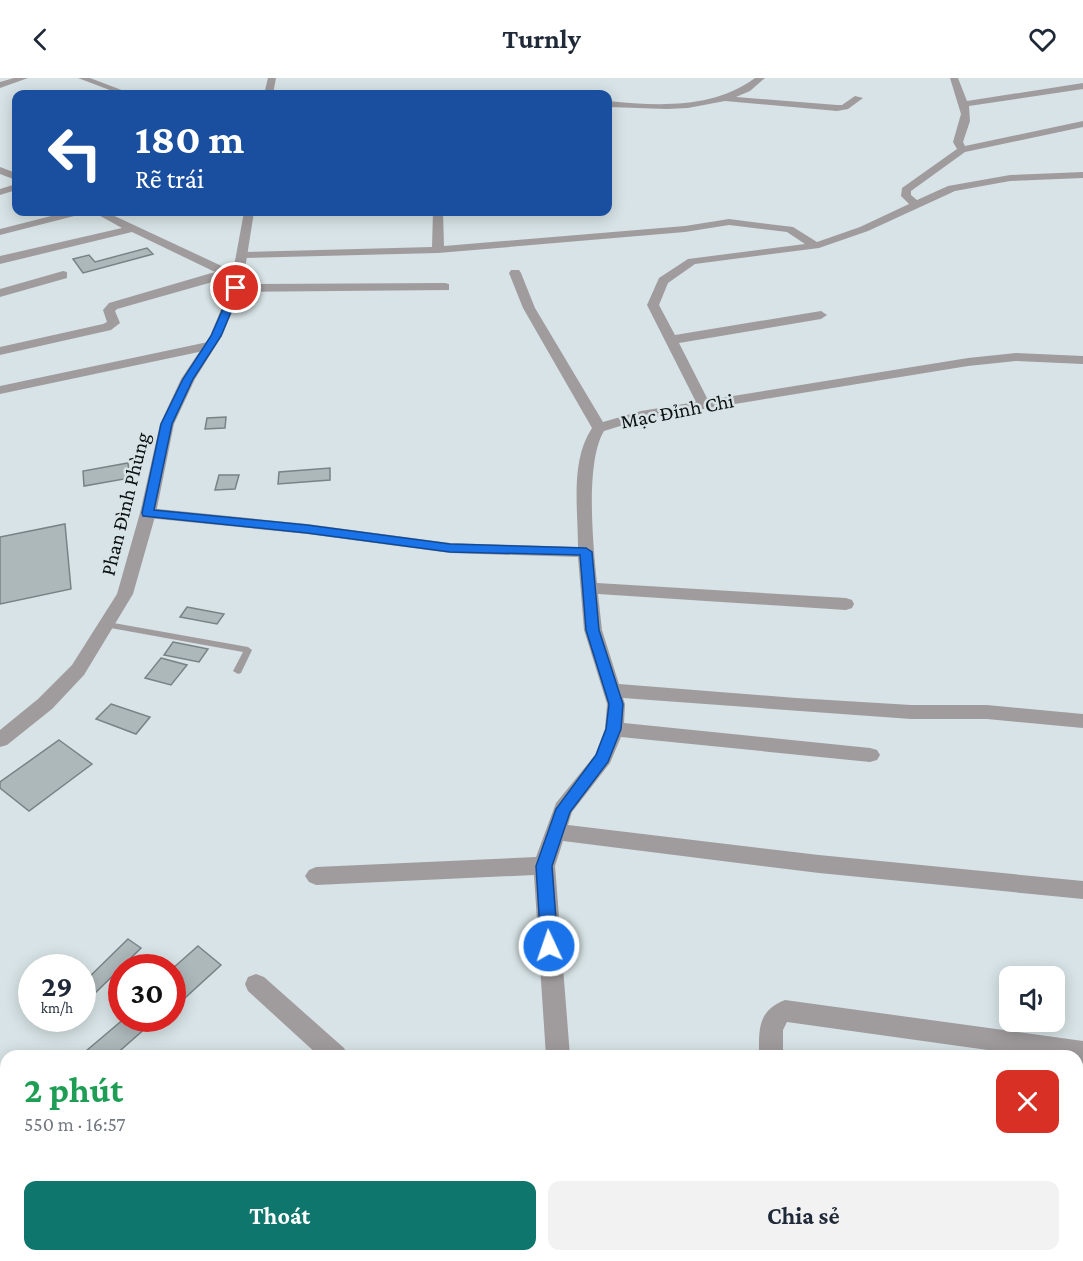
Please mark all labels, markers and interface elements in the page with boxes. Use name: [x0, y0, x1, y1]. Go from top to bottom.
icon: back: [24, 23, 57, 56]
icon: heart: [1026, 23, 1059, 56]
text: Turnly: [502, 24, 581, 54]
icon: left: [36, 114, 114, 192]
text: 180 m: [135, 115, 244, 162]
text: Rẽ trái: [135, 164, 204, 194]
pin: [210, 262, 261, 313]
icon: arrive: [219, 271, 252, 304]
street label: Mạc Đỉnh Chi: [618, 388, 736, 434]
street label: Phan Đình Phùng: [96, 430, 154, 578]
position arrow: [517, 914, 581, 978]
speed limit sign: 30: [108, 954, 186, 1032]
map controls: [999, 966, 1065, 1032]
button: sound: [999, 966, 1065, 1032]
text: 29: [41, 969, 73, 1002]
text: km/h: [41, 1000, 73, 1016]
text: 2 phút: [24, 1070, 123, 1110]
button: close: [996, 1070, 1059, 1133]
text: 550 m · 16:57: [24, 1113, 126, 1135]
button: Thoát: [24, 1181, 536, 1250]
button: Chia sẻ: [548, 1181, 1059, 1250]

